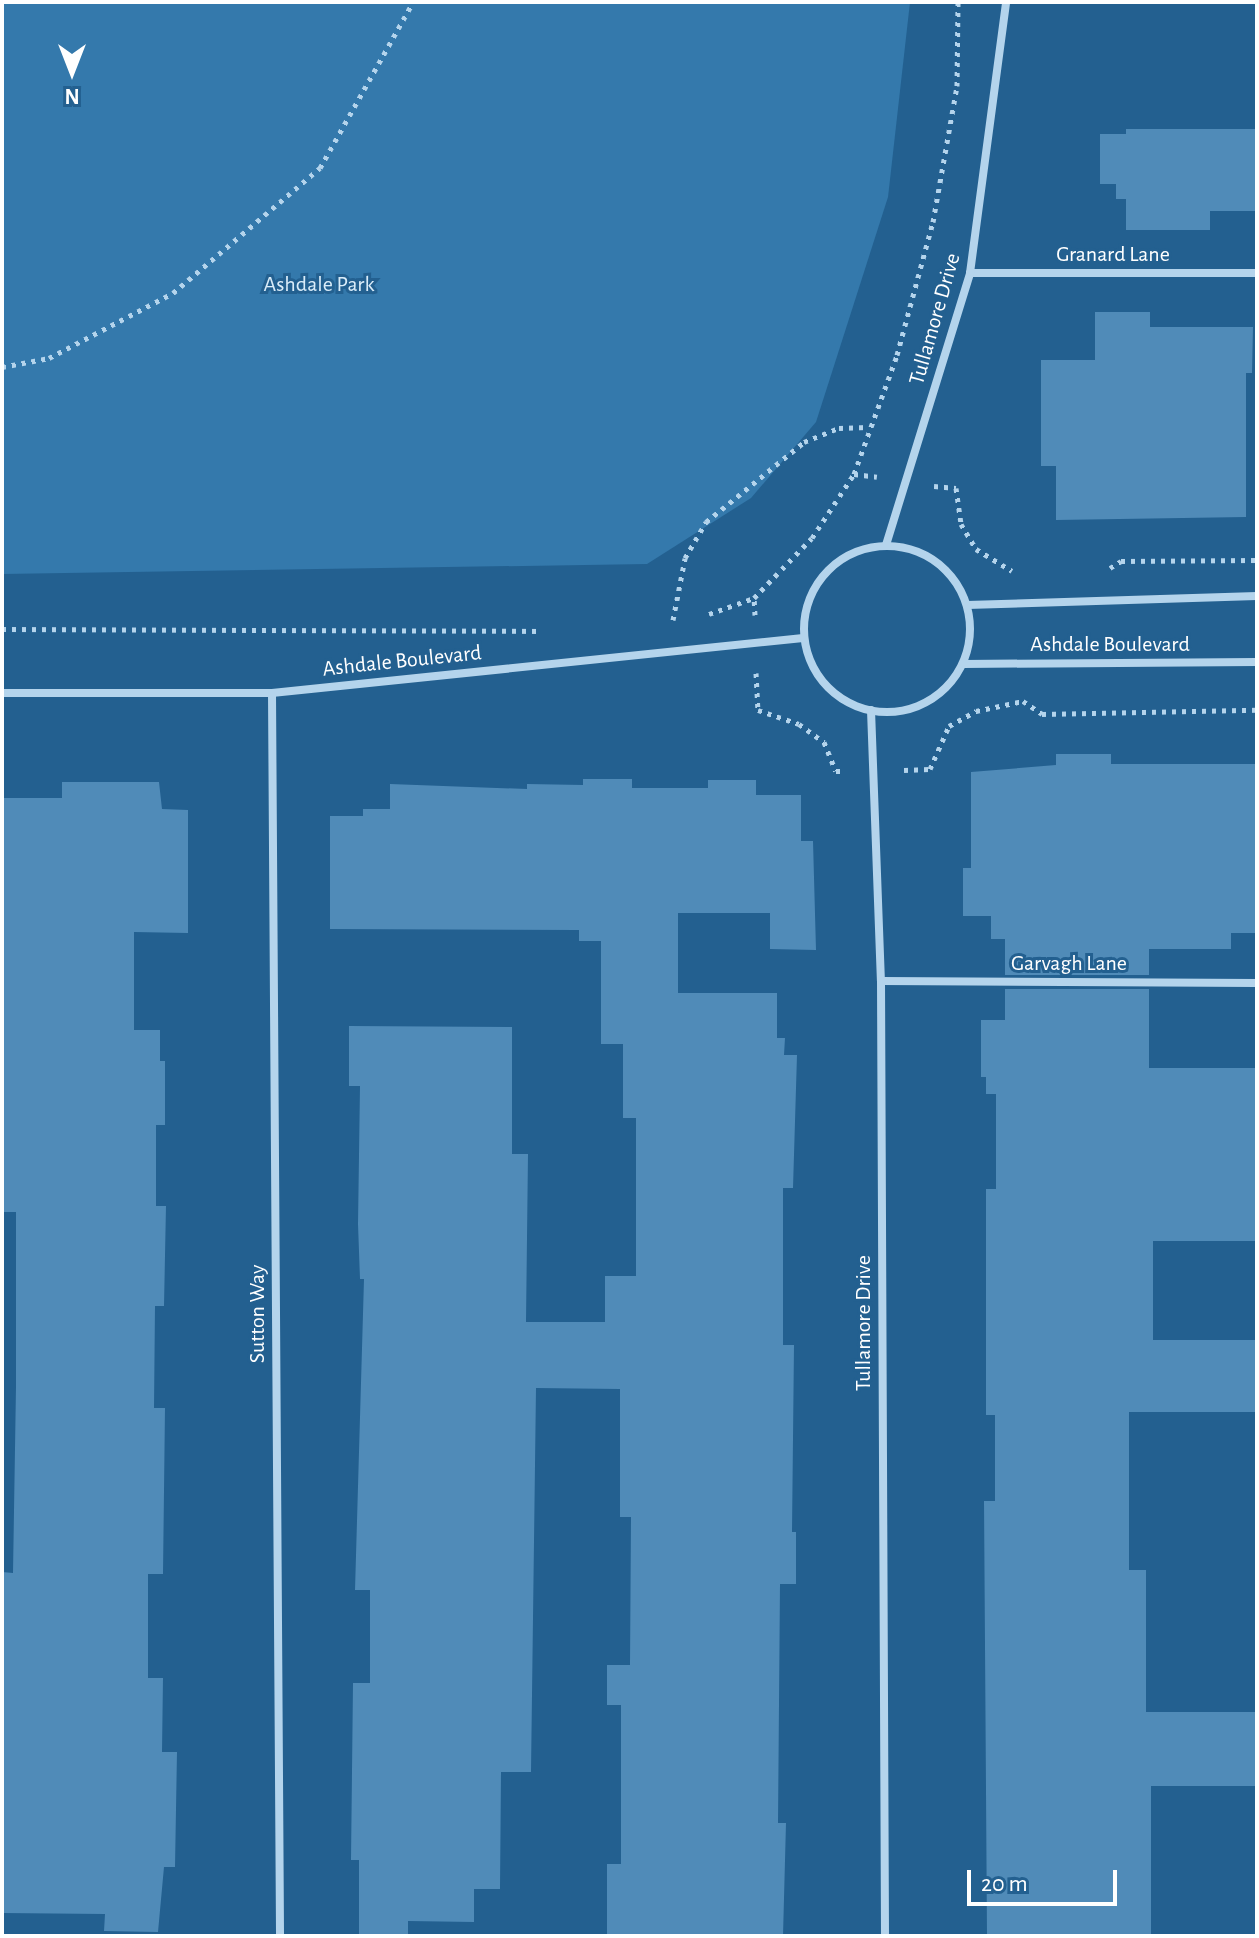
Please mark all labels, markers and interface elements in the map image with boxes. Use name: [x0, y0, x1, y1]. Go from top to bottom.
north arrow: [32, 32, 112, 112]
text: N: [64, 85, 80, 107]
street label: Granard Lane: [1056, 242, 1170, 268]
street label: Tullamore Drive: [904, 250, 966, 388]
park label: Ashdale Park: [263, 272, 375, 298]
street label: Ashdale Boulevard: [1030, 632, 1190, 658]
street label: Ashdale Boulevard: [321, 640, 483, 682]
street label: Garvagh Lane: [1011, 951, 1127, 977]
street label: Tullamore Drive: [851, 1255, 877, 1391]
street label: Sutton Way: [245, 1265, 271, 1363]
scale bar: [971, 1854, 1121, 1904]
text: 20 m: [981, 1872, 1028, 1896]

